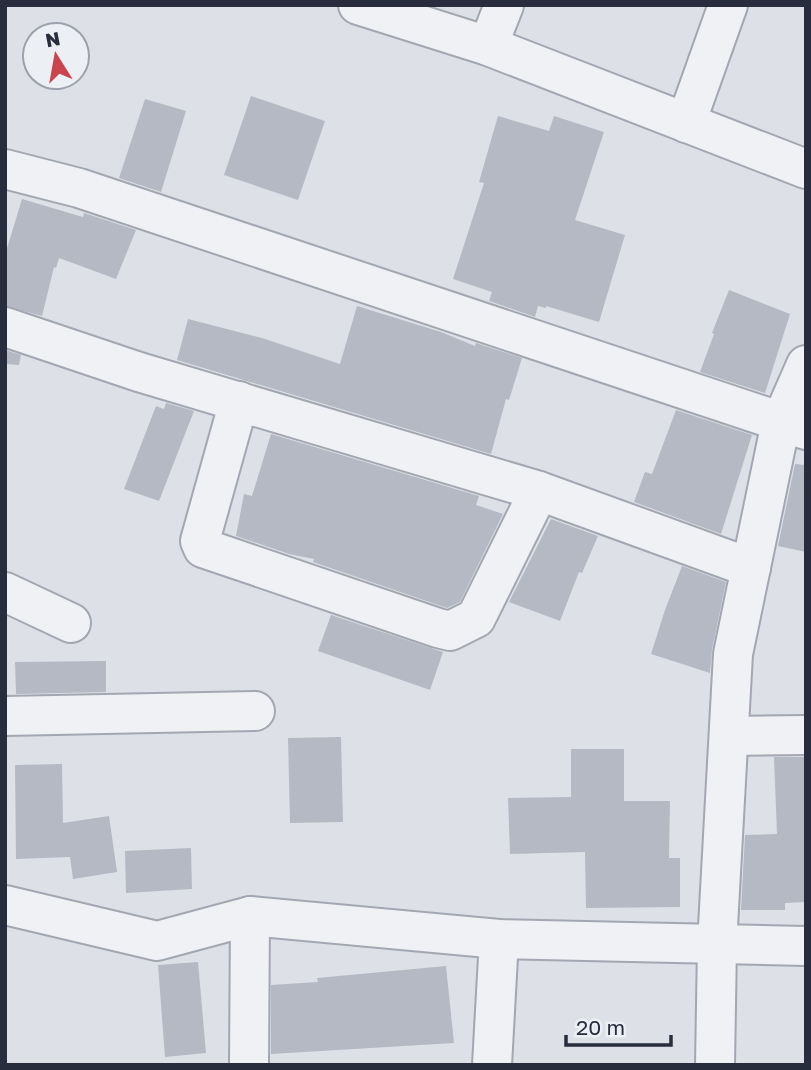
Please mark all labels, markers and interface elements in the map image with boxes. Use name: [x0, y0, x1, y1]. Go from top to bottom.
north arrow: [21, 21, 91, 91]
text: N: [43, 26, 62, 51]
scale bar: [566, 1004, 671, 1048]
text: 20 m: [576, 1014, 625, 1040]

